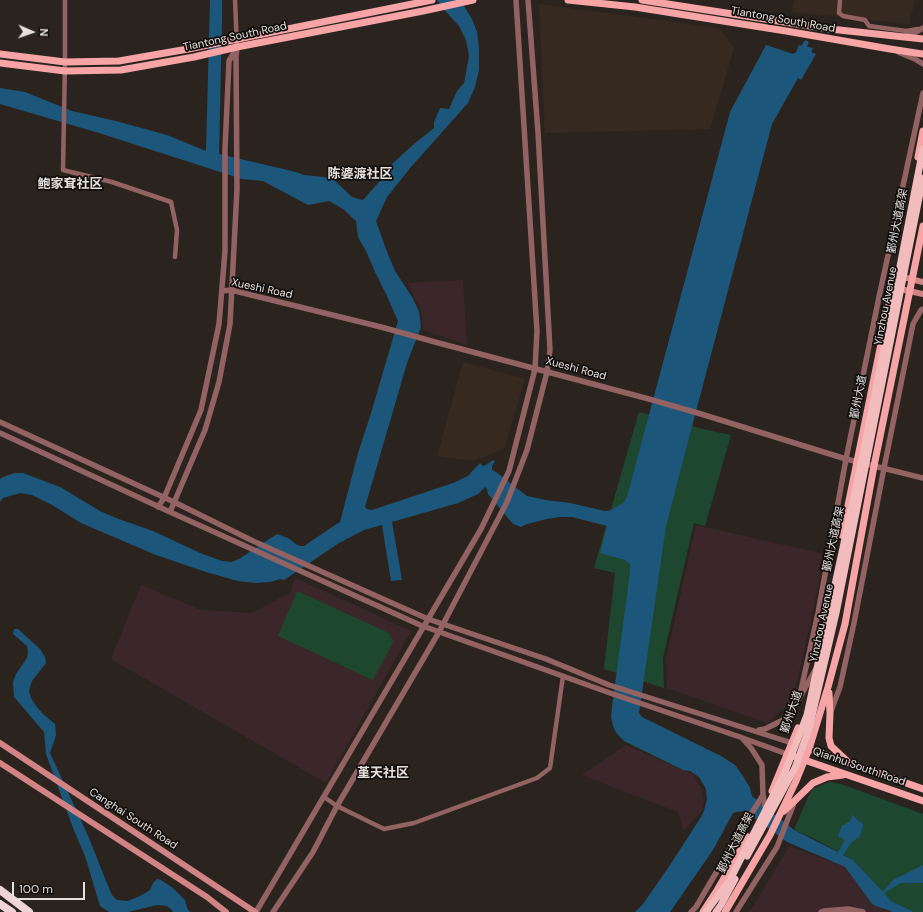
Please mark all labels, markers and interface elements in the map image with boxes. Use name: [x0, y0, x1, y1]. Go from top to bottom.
street label: Tiantong South Road: [730, 4, 836, 36]
north arrow: [12, 12, 52, 52]
street label: Tiantong South Road: [182, 20, 288, 54]
text: N: [37, 28, 51, 37]
district label: 陈婆渡社区: [328, 167, 392, 183]
district label: 鲍家耷社区: [38, 177, 102, 193]
street label: 鄞州大道高架: [885, 187, 911, 255]
street label: Yinzhou Avenue: [872, 266, 900, 346]
street label: Xueshi Road: [230, 276, 294, 302]
street label: Xueshi Road: [544, 355, 608, 383]
street label: 鄞州大道: [848, 374, 870, 420]
street label: 鄞州大道高架: [821, 505, 847, 573]
street label: Yinzhou Avenue: [807, 583, 837, 663]
street label: 鄞州大道: [779, 689, 805, 735]
street label: Qianhu South Road: [811, 745, 907, 789]
district label: 堇天社区: [357, 766, 409, 782]
street label: Canghai South Road: [86, 786, 180, 852]
street label: 鄞州大道高架: [715, 811, 757, 875]
scale bar: [14, 874, 87, 900]
text: 100 m: [19, 881, 53, 897]

